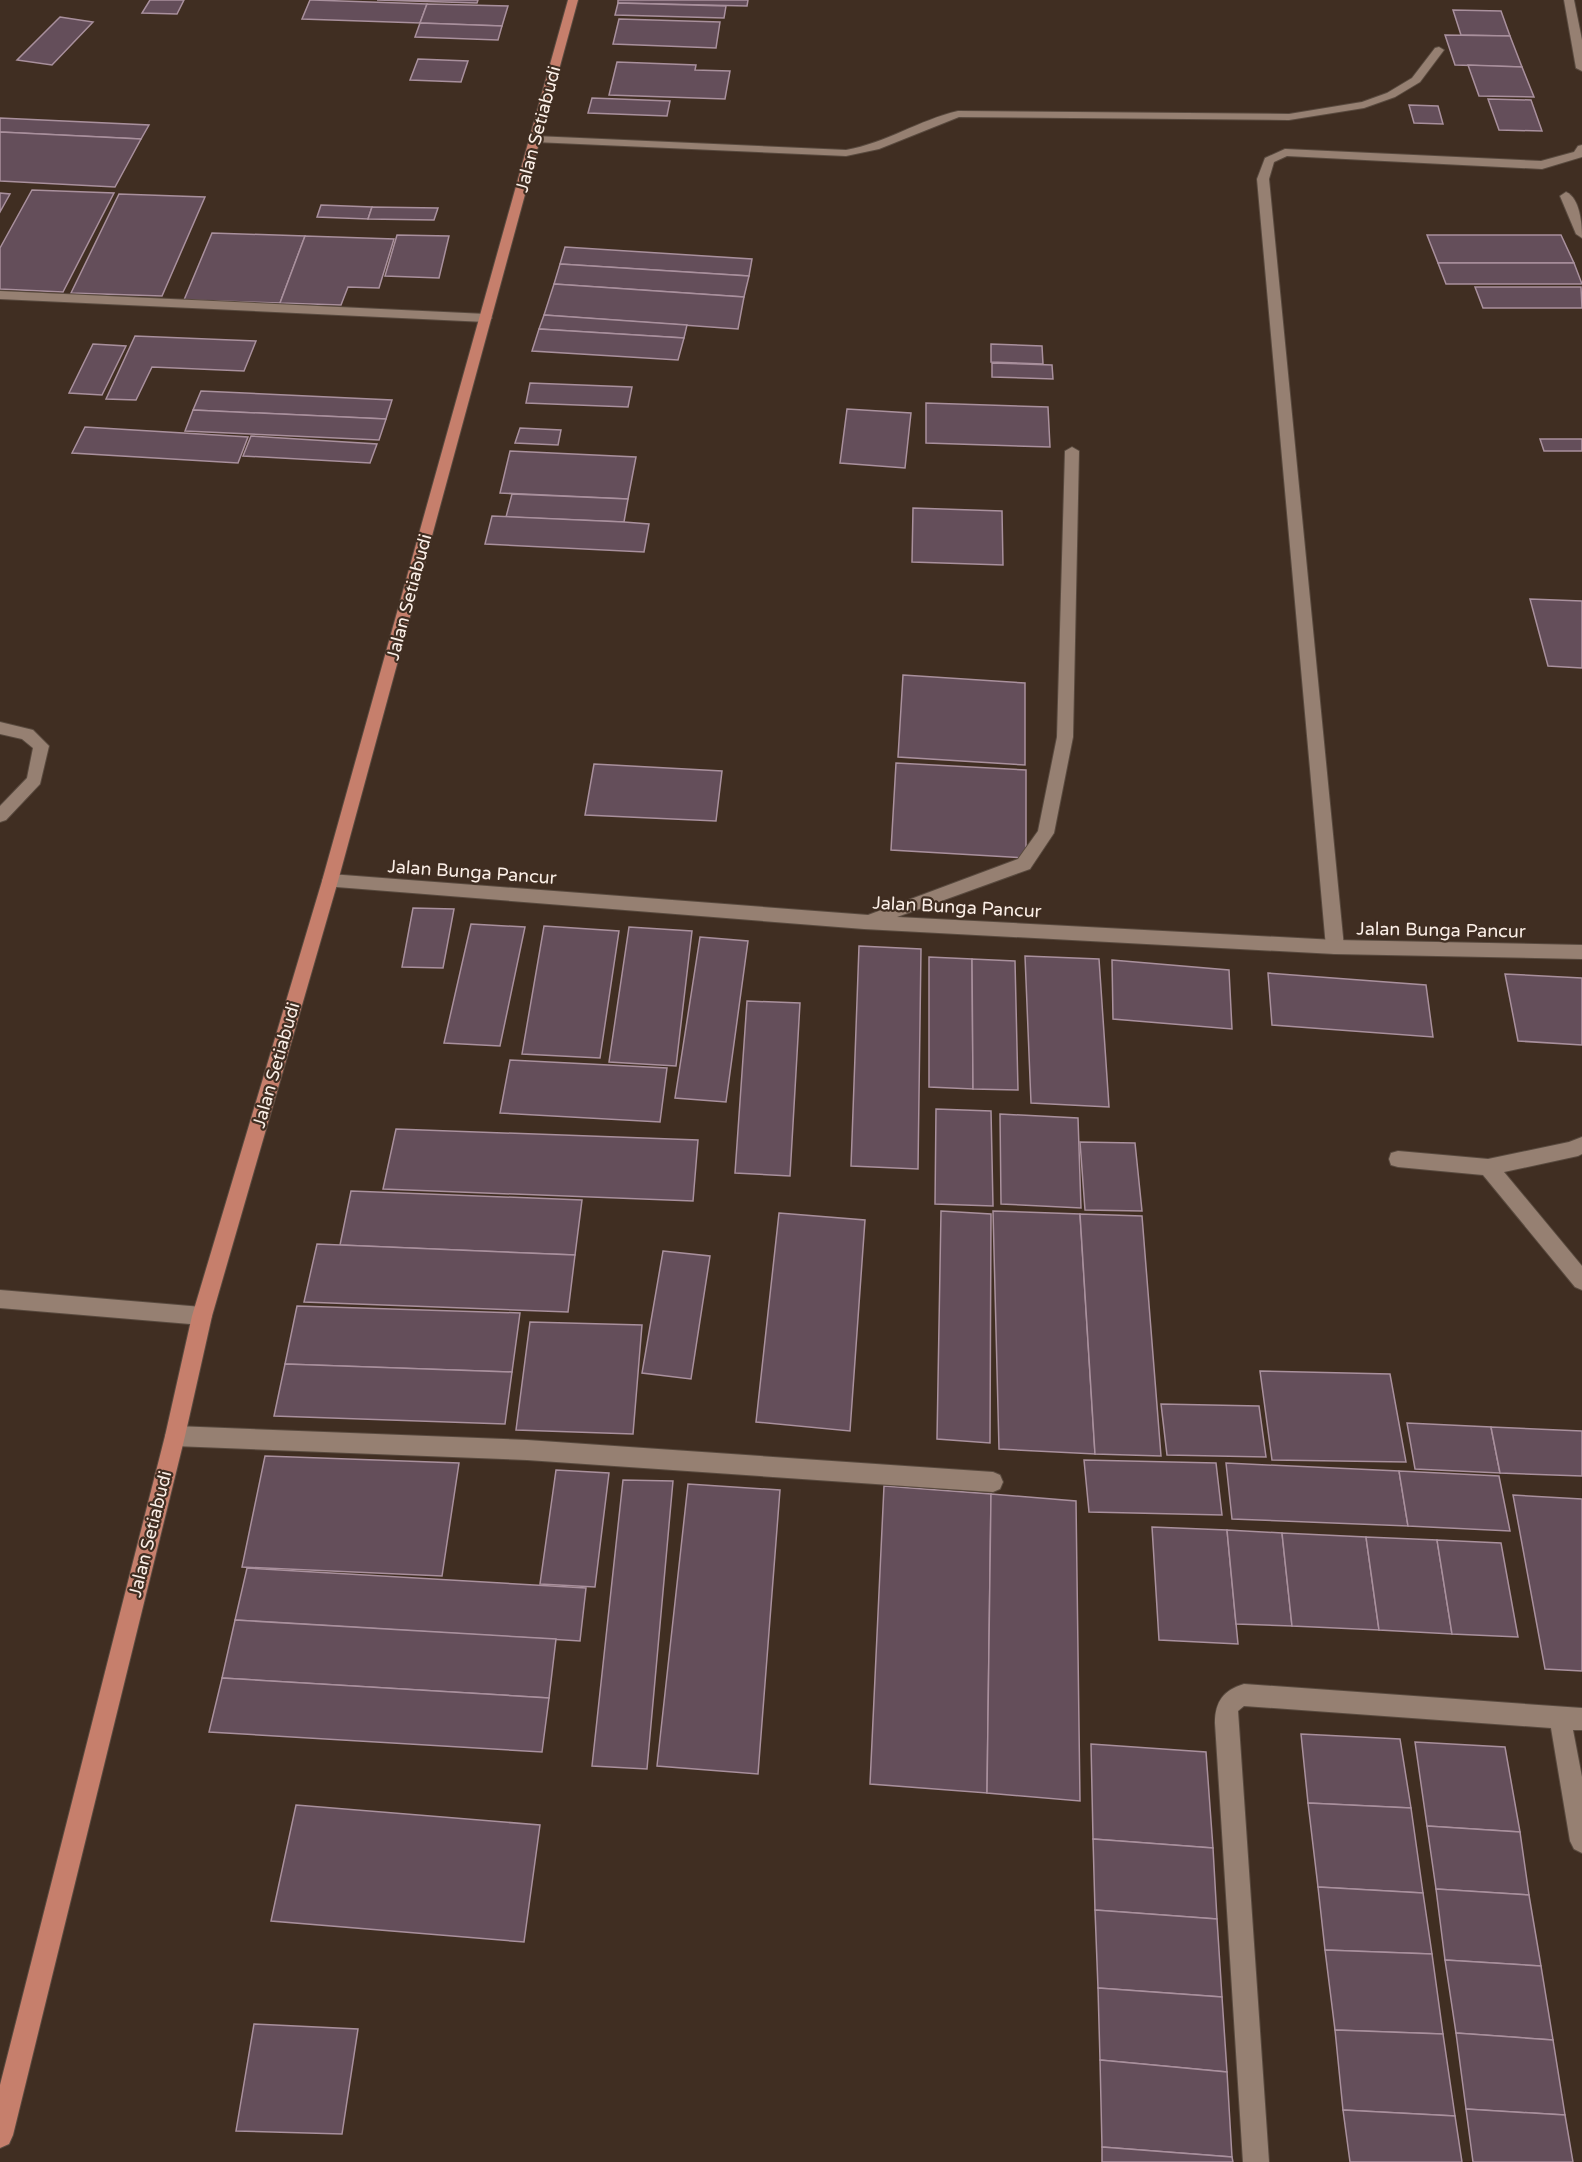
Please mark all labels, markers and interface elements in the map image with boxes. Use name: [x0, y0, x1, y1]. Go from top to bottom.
street label: Jalan Setiabudi: [511, 64, 565, 194]
street label: Jalan Setiabudi: [382, 532, 436, 662]
street label: Jalan Bunga Pancur: [387, 855, 557, 889]
street label: Jalan Bunga Pancur: [872, 892, 1042, 922]
street label: Jalan Bunga Pancur: [1356, 918, 1526, 942]
street label: Jalan Setiabudi: [248, 1000, 304, 1130]
street label: Jalan Setiabudi: [124, 1468, 176, 1600]

